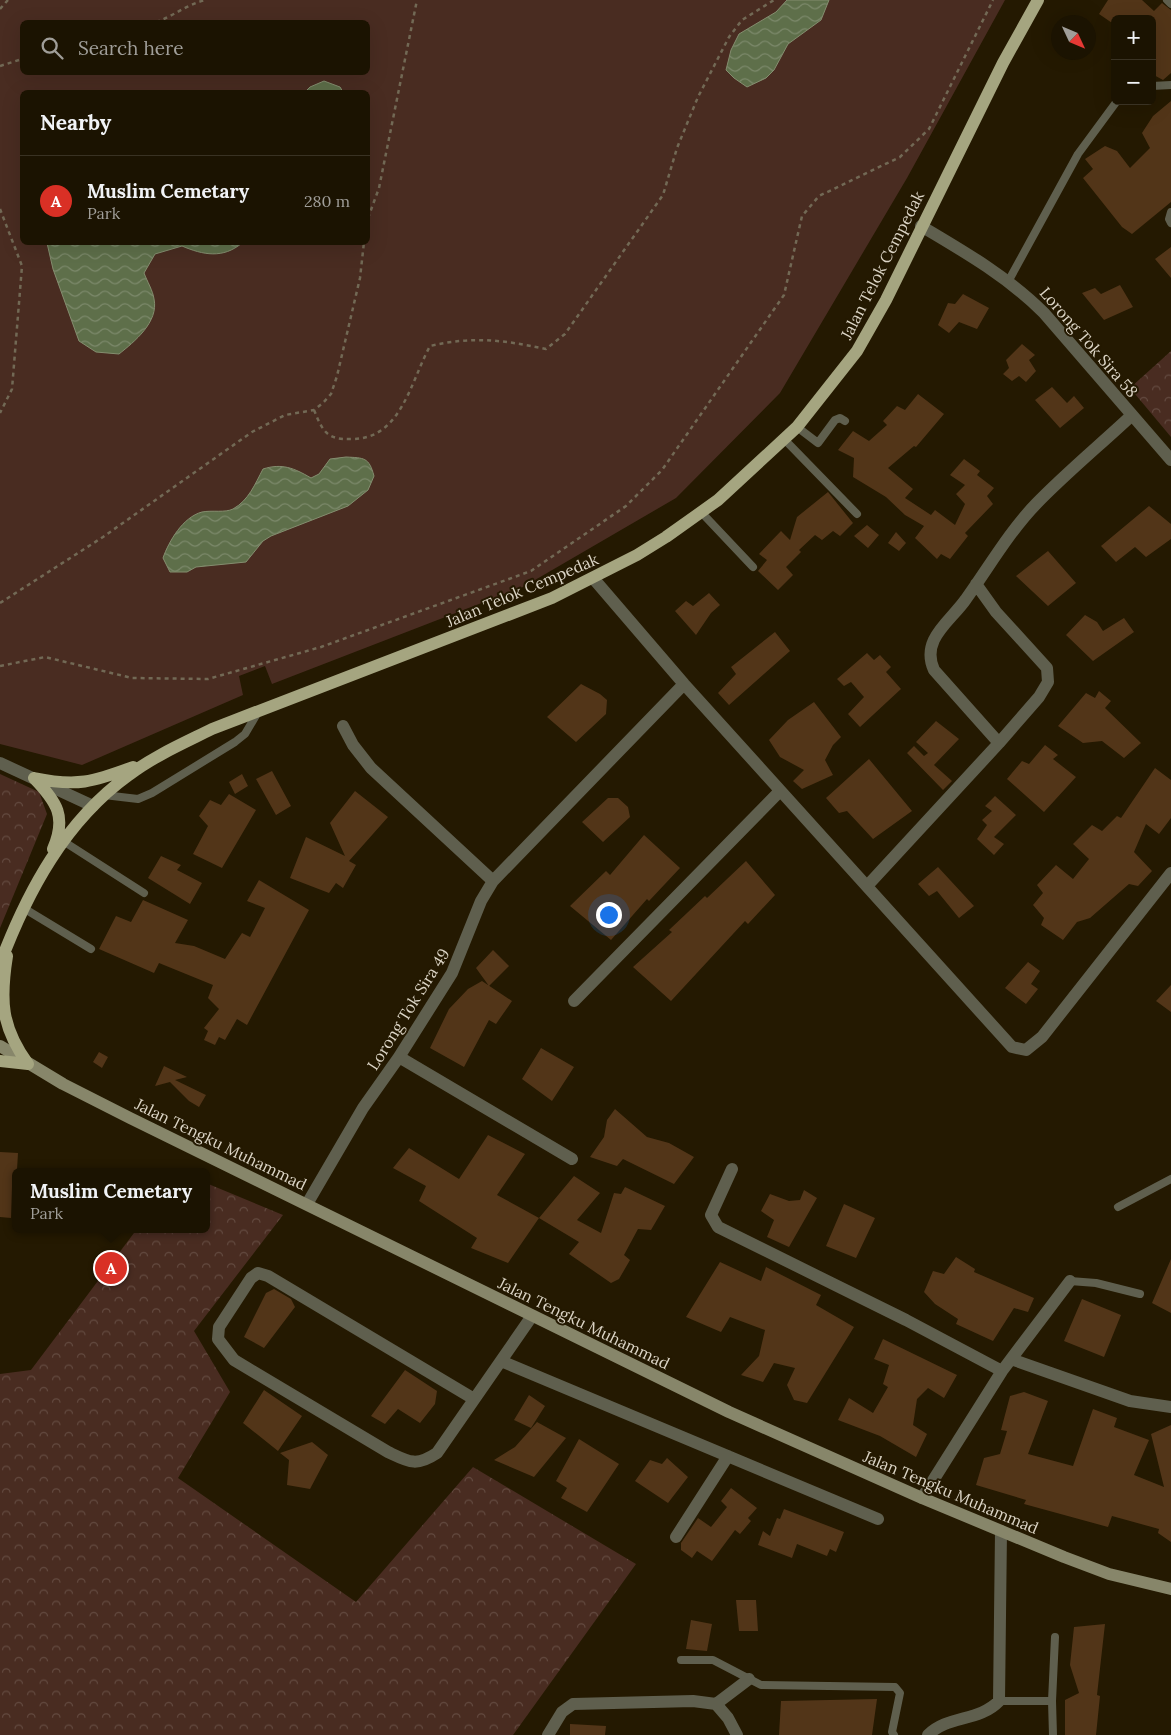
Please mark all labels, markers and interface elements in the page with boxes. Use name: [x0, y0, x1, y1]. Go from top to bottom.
north arrow: [1051, 15, 1096, 60]
map controls: [1111, 15, 1156, 105]
button: +: [1111, 15, 1156, 60]
search box: [20, 20, 370, 75]
icon: search: [38, 34, 66, 62]
text: Search here: [78, 36, 184, 60]
button: −: [1111, 60, 1156, 105]
text: Nearby: [40, 109, 111, 136]
text: Muslim Cemetary: [87, 179, 249, 203]
street label: Jalan Telok Cempedak: [835, 187, 928, 343]
text: A: [51, 191, 61, 211]
text: 280 m: [304, 191, 350, 211]
text: Park: [87, 203, 120, 223]
street label: Lorong Tok Sira 58: [1036, 283, 1142, 401]
street label: Jalan Telok Cempedak: [442, 549, 602, 632]
your location: [596, 902, 622, 928]
street label: Lorong Tok Sira 49: [362, 944, 454, 1074]
street label: Jalan Tengku Muhammad: [131, 1093, 310, 1194]
popup: [12, 1168, 210, 1233]
text: Muslim Cemetary: [30, 1179, 192, 1203]
text: Park: [30, 1203, 63, 1223]
pin: A: [95, 1249, 127, 1287]
street label: Jalan Tengku Muhammad: [494, 1272, 673, 1373]
street label: Jalan Tengku Muhammad: [859, 1446, 1042, 1538]

